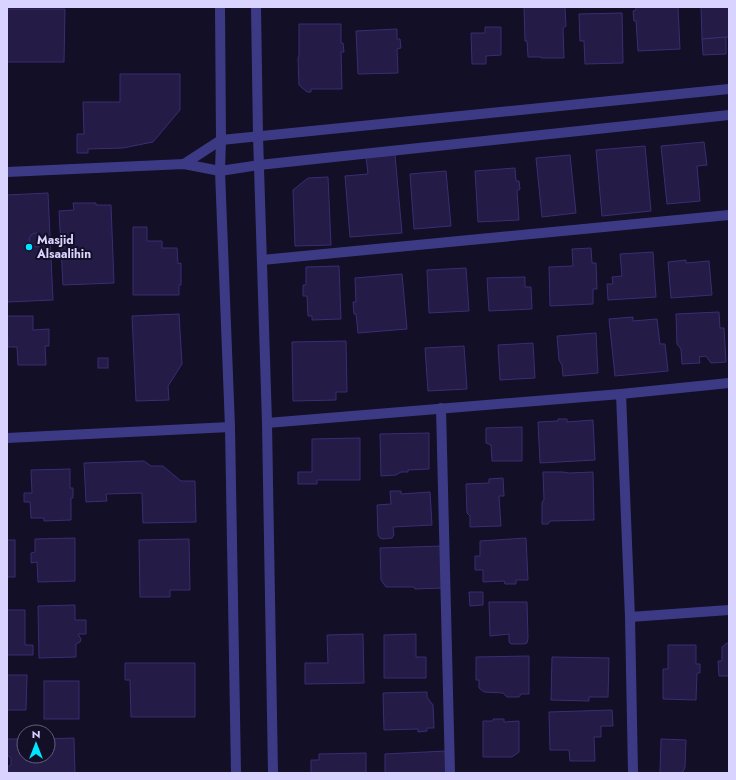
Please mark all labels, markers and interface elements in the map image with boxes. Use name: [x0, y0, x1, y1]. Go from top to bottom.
place label: Masjid Alsaalihin: [36, 231, 91, 263]
marker: Masjid Alsaalihin: [24, 242, 34, 252]
north arrow: [16, 724, 56, 764]
text: N: [32, 726, 40, 742]

